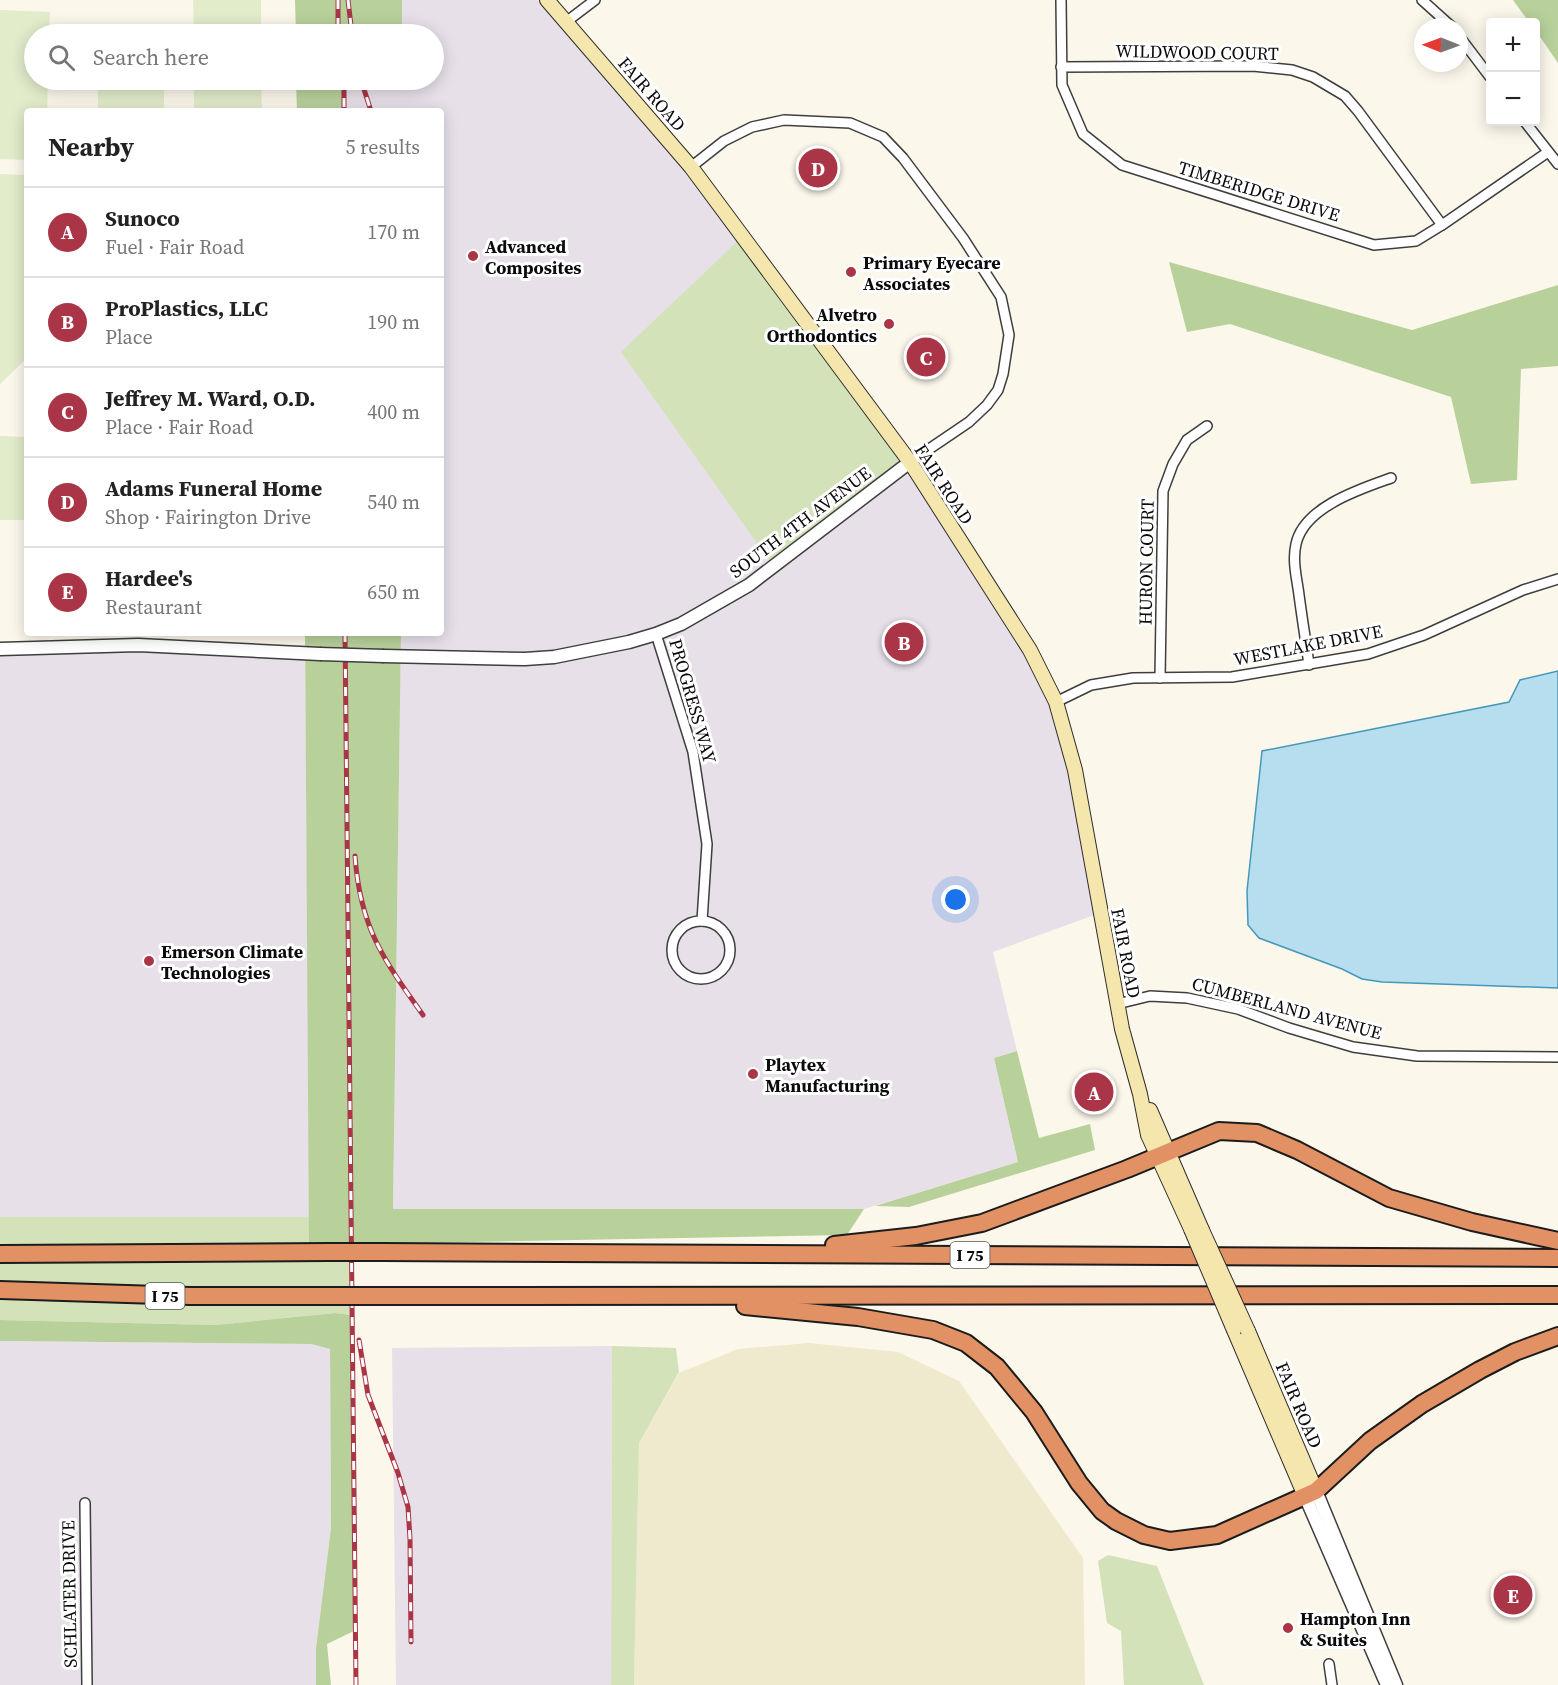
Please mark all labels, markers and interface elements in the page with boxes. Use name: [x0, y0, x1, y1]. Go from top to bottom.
north arrow: [1414, 18, 1468, 72]
map controls: [1486, 18, 1540, 126]
button: +: [1486, 18, 1540, 72]
search box: [24, 24, 444, 90]
street label: WILDWOOD COURT: [1115, 38, 1279, 66]
icon: search: [45, 41, 78, 74]
text: Search here: [93, 42, 209, 72]
street label: FAIR ROAD: [613, 51, 691, 137]
button: −: [1486, 72, 1540, 126]
text: Nearby: [48, 129, 134, 165]
text: 5 results: [345, 133, 420, 161]
pin: D: [798, 146, 838, 190]
street label: TIMBERIDGE DRIVE: [1175, 155, 1343, 228]
text: Sunoco: [105, 203, 180, 233]
text: A: [61, 218, 74, 246]
text: 170 m: [367, 218, 420, 246]
text: Fuel · Fair Road: [105, 233, 244, 261]
place label: Advanced Composites: [485, 234, 581, 280]
marker: Advanced Composites: [466, 249, 480, 263]
place label: Primary Eyecare Associates: [863, 250, 1001, 296]
marker: Primary Eyecare Associates: [844, 265, 858, 279]
text: ProPlastics, LLC: [105, 293, 268, 323]
place label: Alvetro Orthodontics: [767, 302, 877, 348]
text: B: [61, 308, 74, 336]
text: 190 m: [367, 308, 420, 336]
marker: Alvetro Orthodontics: [882, 317, 896, 331]
text: Place: [105, 323, 153, 351]
pin: C: [906, 334, 946, 380]
text: Jeffrey M. Ward, O.D.: [105, 383, 316, 413]
text: C: [61, 398, 74, 426]
text: 400 m: [367, 398, 420, 426]
text: Place · Fair Road: [105, 413, 253, 441]
street label: FAIR ROAD: [909, 439, 979, 529]
street label: SOUTH 4TH AVENUE: [724, 460, 876, 584]
text: Adams Funeral Home: [105, 473, 322, 503]
text: D: [60, 488, 75, 516]
text: 540 m: [367, 488, 420, 516]
street label: HURON COURT: [1132, 498, 1160, 625]
text: Shop · Fairington Drive: [105, 503, 311, 531]
text: Hardee's: [105, 563, 193, 593]
text: E: [62, 578, 73, 606]
text: 650 m: [367, 578, 420, 606]
text: Restaurant: [105, 593, 202, 621]
street label: WESTLAKE DRIVE: [1231, 618, 1385, 672]
pin: B: [884, 620, 924, 664]
street label: PROGRESS WAY: [663, 636, 723, 767]
your location: [941, 885, 970, 914]
street label: FAIR ROAD: [1105, 906, 1147, 1000]
place label: Emerson Climate Technologies: [161, 939, 303, 985]
marker: Emerson Climate Technologies: [142, 954, 156, 968]
street label: CUMBERLAND AVENUE: [1189, 971, 1385, 1045]
place label: Playtex Manufacturing: [765, 1052, 890, 1098]
marker: Playtex Manufacturing: [746, 1067, 760, 1081]
pin: A: [1074, 1070, 1114, 1114]
road number: I 75: [950, 1242, 990, 1268]
road number: I 75: [146, 1283, 184, 1309]
street label: FAIR ROAD: [1270, 1358, 1328, 1452]
street label: SCHLATER DRIVE: [55, 1520, 83, 1668]
pin: E: [1494, 1572, 1532, 1618]
place label: Hampton Inn & Suites: [1300, 1606, 1411, 1652]
marker: Hampton Inn & Suites: [1281, 1621, 1295, 1635]

